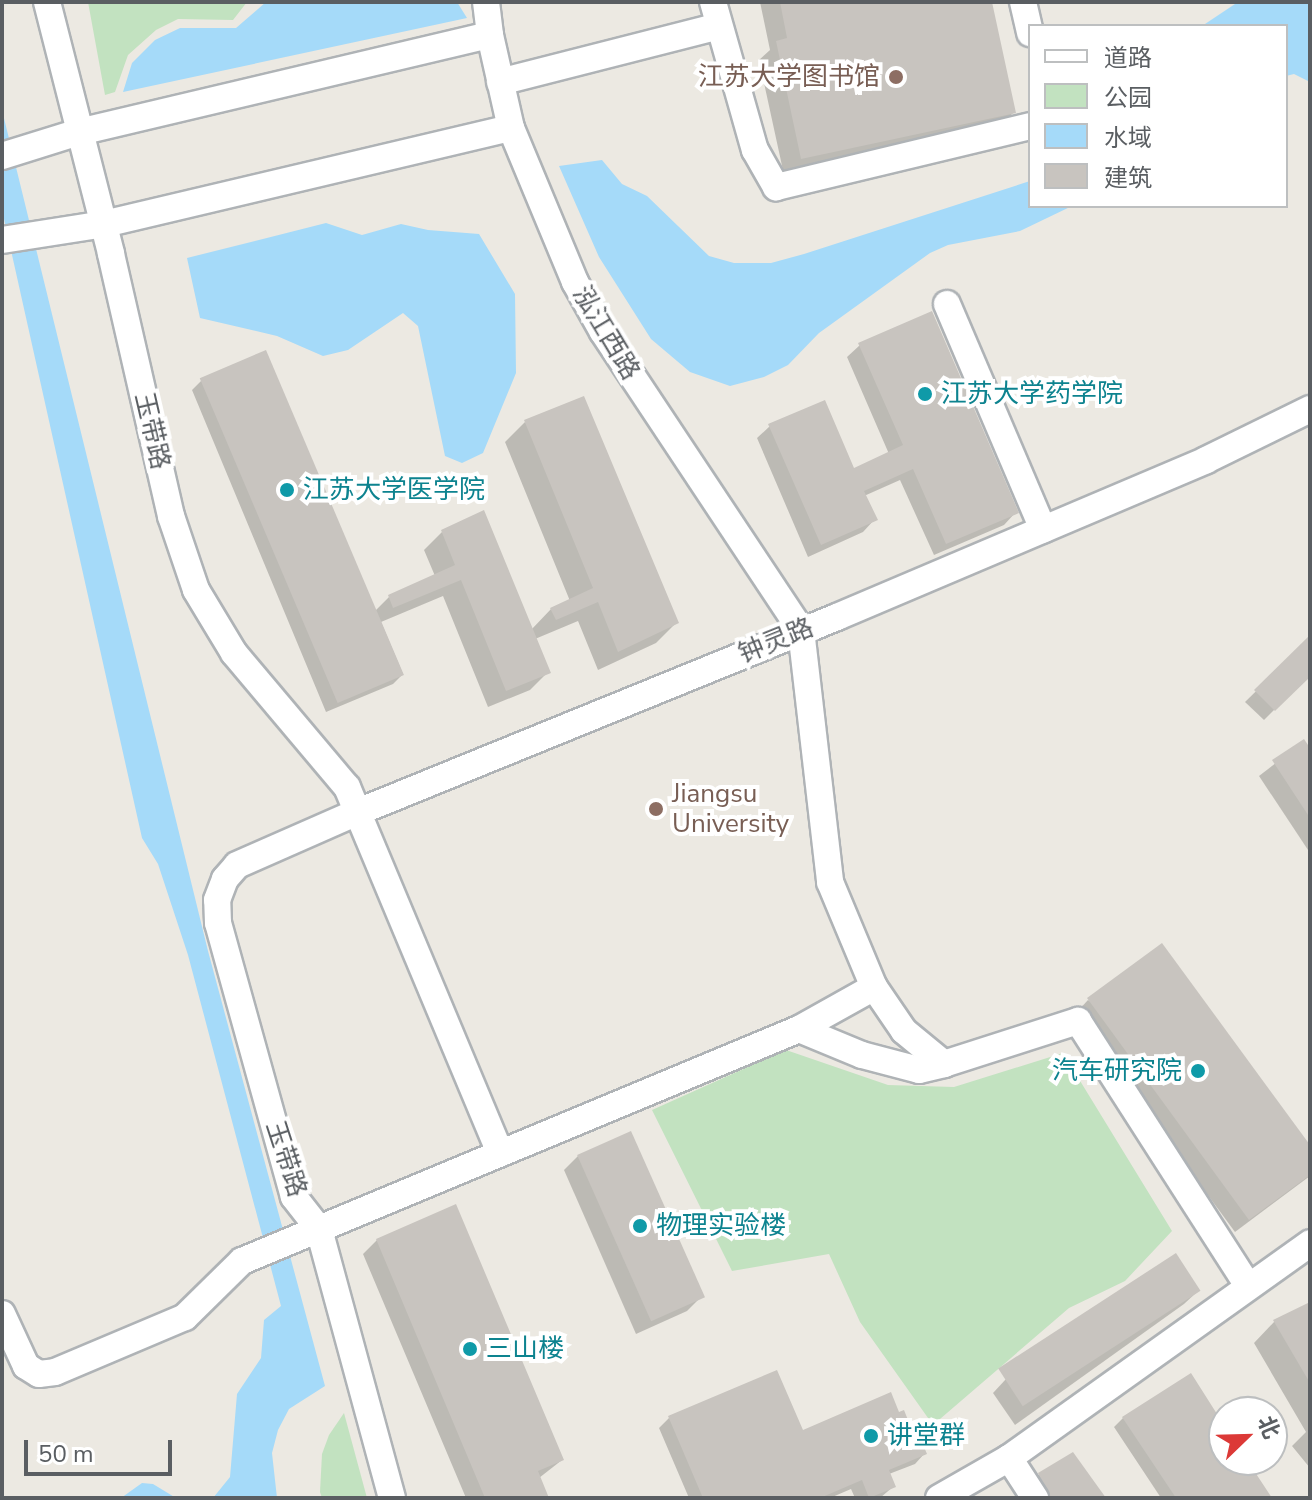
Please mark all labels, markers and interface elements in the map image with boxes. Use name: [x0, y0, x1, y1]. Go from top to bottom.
legend: [1028, 24, 1288, 208]
text: 道路: [1104, 42, 1152, 74]
place label: 江苏大学图书馆: [698, 61, 880, 93]
marker: 江苏大学图书馆: [887, 68, 905, 86]
text: 公园: [1104, 82, 1152, 114]
text: 水域: [1104, 122, 1152, 154]
text: 建筑: [1104, 162, 1152, 194]
street label: 泓江西路: [566, 280, 646, 386]
place label: 江苏大学药学院: [941, 378, 1123, 410]
marker: 江苏大学药学院: [916, 385, 934, 403]
street label: 玉带路: [128, 389, 176, 473]
place label: 江苏大学医学院: [303, 474, 485, 506]
marker: 江苏大学医学院: [278, 481, 296, 499]
street label: 钟灵路: [734, 612, 818, 670]
place label: Jiangsu University: [672, 778, 789, 840]
marker: Jiangsu University: [647, 800, 665, 818]
place label: 汽车研究院: [1052, 1055, 1182, 1087]
marker: 汽车研究院: [1189, 1062, 1207, 1080]
street label: 玉带路: [259, 1117, 313, 1201]
place label: 物理实验楼: [656, 1210, 786, 1242]
marker: 物理实验楼: [631, 1217, 649, 1235]
place label: 三山楼: [486, 1333, 564, 1365]
marker: 三山楼: [461, 1340, 479, 1358]
north arrow: [1208, 1396, 1288, 1476]
text: 北: [1250, 1411, 1286, 1443]
place label: 讲堂群: [887, 1420, 965, 1452]
scale bar: [28, 1424, 176, 1474]
marker: 讲堂群: [862, 1427, 880, 1445]
text: 50 m: [38, 1438, 94, 1470]

